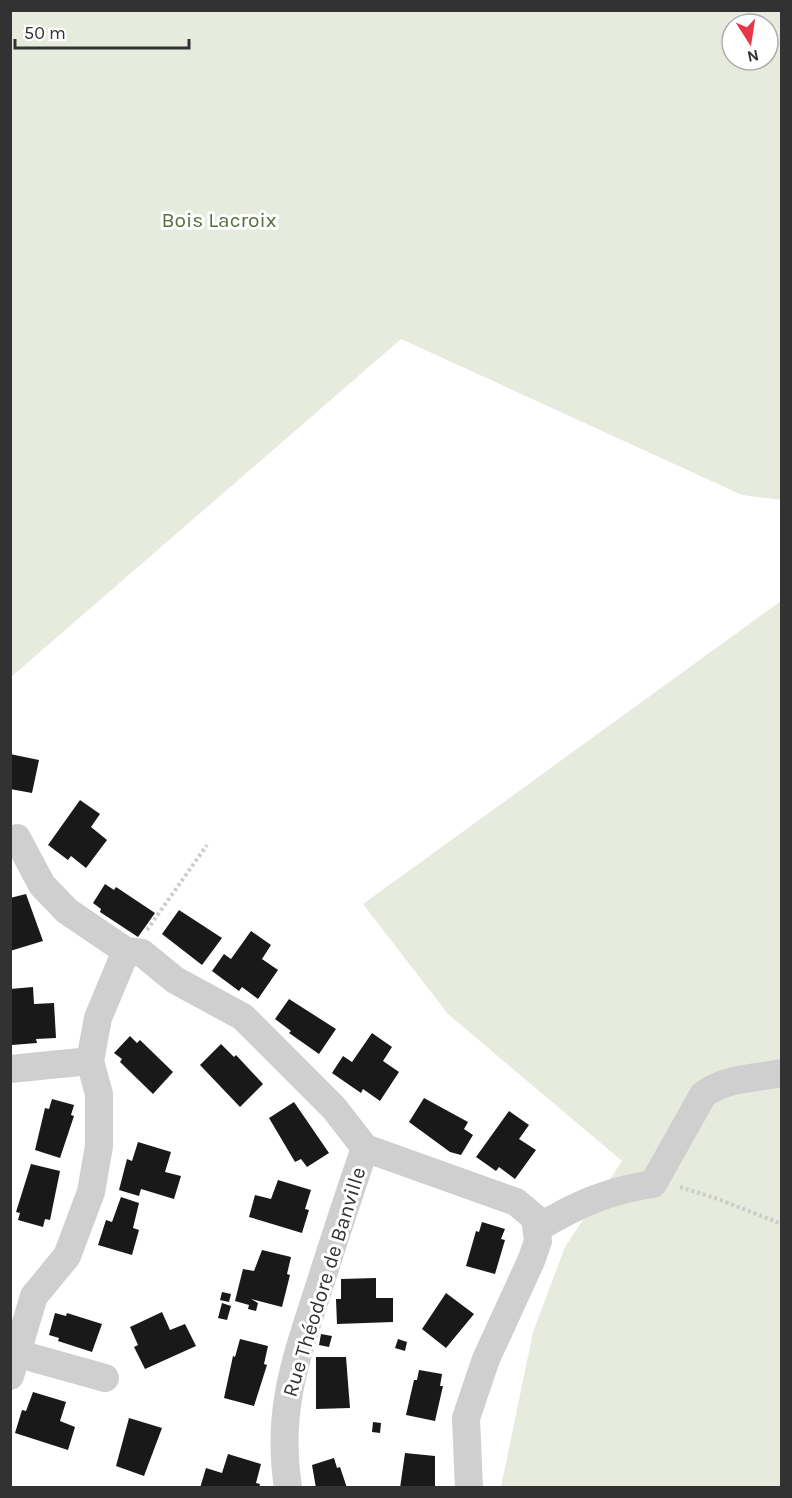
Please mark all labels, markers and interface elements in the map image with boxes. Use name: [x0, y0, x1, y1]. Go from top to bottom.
scale bar: [15, 12, 189, 50]
north arrow: [720, 12, 780, 72]
text: 50 m: [24, 22, 66, 44]
text: N: [745, 46, 761, 67]
park label: Bois Lacroix: [161, 208, 277, 232]
street label: Rue Théodore de Banville: [278, 1164, 370, 1400]

